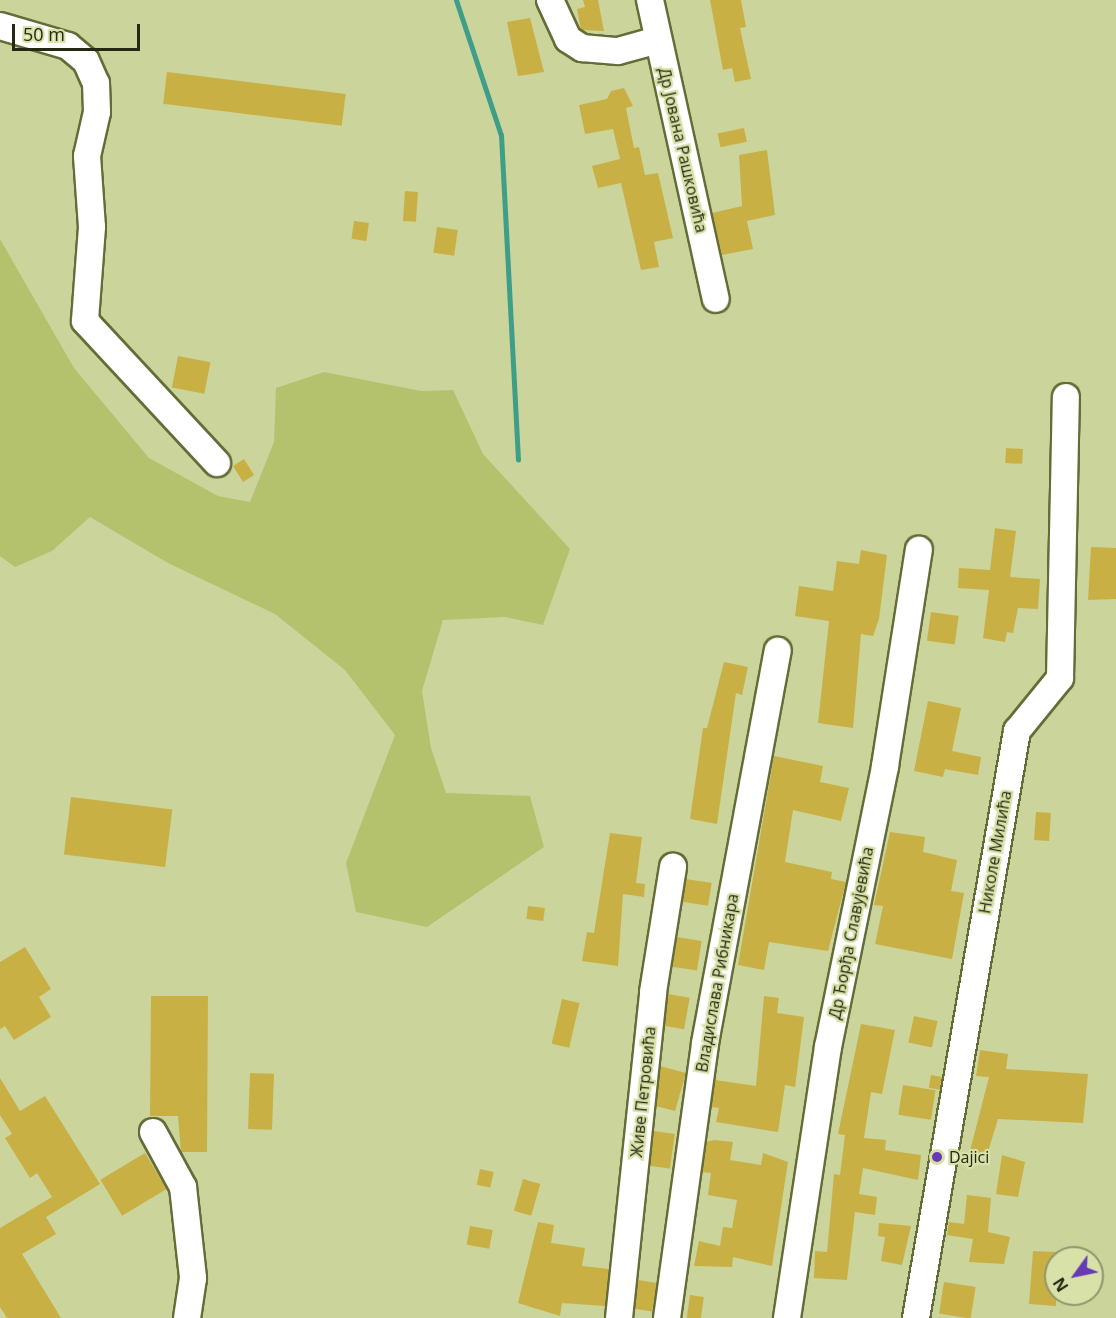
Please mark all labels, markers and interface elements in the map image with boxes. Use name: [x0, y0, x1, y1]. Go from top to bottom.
scale bar: [15, 12, 142, 50]
text: 50 m: [23, 22, 65, 46]
street label: Др Јована Рашковића: [655, 66, 711, 234]
street label: Николе Милића: [975, 789, 1015, 915]
street label: Др Ђорђа Славујевића: [825, 845, 877, 1021]
street label: Владислава Рибникара: [692, 892, 742, 1074]
street label: Живе Петровића: [627, 1026, 659, 1158]
place label: Dajici: [949, 1147, 989, 1167]
marker: Dajici: [930, 1150, 944, 1164]
north arrow: [1044, 1246, 1104, 1306]
text: N: [1048, 1273, 1073, 1296]

